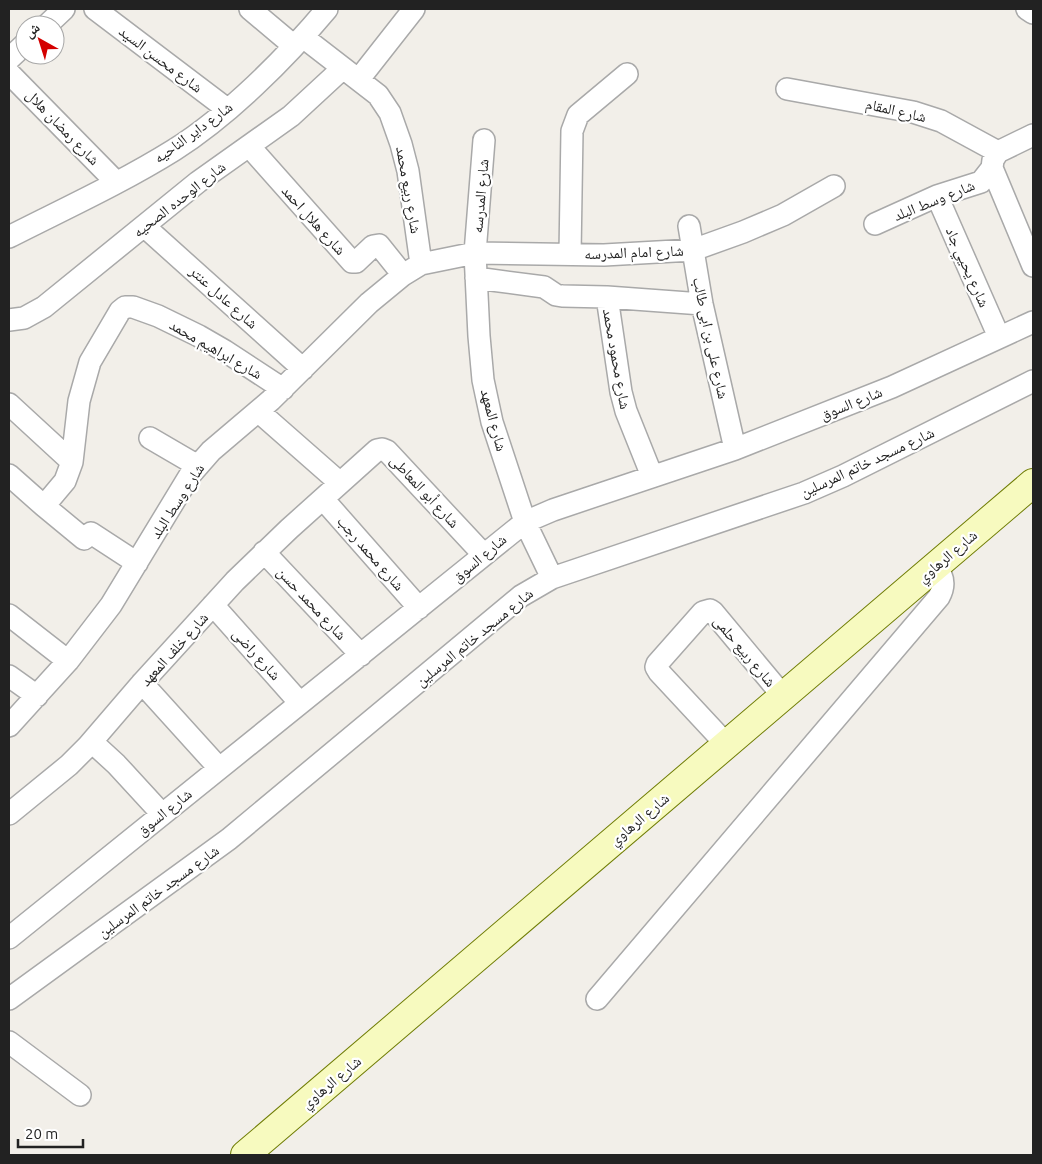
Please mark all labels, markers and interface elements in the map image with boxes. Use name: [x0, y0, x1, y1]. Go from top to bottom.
north arrow: [15, 15, 65, 65]
text: ش: [21, 19, 43, 42]
street label: شارع محسن السيد: [115, 22, 206, 98]
street label: شارع رمضان هلال: [21, 86, 103, 170]
street label: شارع المقام: [864, 95, 928, 127]
street label: شارع داير الناحيه: [150, 98, 237, 168]
street label: شارع ربيع محمد: [391, 145, 425, 235]
street label: شارع الوحده الصحيه: [129, 158, 230, 242]
street label: شارع المدرسه: [468, 158, 494, 234]
street label: شارع وسط البلد: [891, 176, 978, 226]
street label: شارع هلال احمد: [277, 182, 350, 260]
street label: شارع يحيي جاد: [939, 224, 993, 311]
street label: شارع امام المدرسه: [584, 242, 684, 264]
street label: شارع عادل عنتر: [185, 261, 261, 333]
street label: شارع على بن ابى طالب: [688, 276, 732, 401]
street label: شارع محمود محمد: [598, 307, 634, 411]
street label: شارع ابراهيم محمد: [166, 316, 265, 384]
street label: شارع السوق: [818, 383, 885, 425]
street label: شارع المعهد: [476, 387, 511, 454]
street label: شارع مسجد خاتم المرسلين: [797, 423, 938, 502]
street label: شارع أبو المعاطى: [386, 451, 463, 532]
street label: شارع وسط البلد: [146, 460, 209, 543]
street label: شارع محمد رجب: [333, 512, 408, 595]
street label: شارع الرهاوي: [914, 526, 983, 589]
street label: شارع السوق: [448, 530, 511, 587]
street label: شارع محمد حسن: [272, 563, 350, 645]
street label: شارع مسجد خاتم المرسلين: [412, 584, 537, 691]
street label: شارع خلف المعهد: [137, 609, 213, 691]
street label: شارع ربيع حلمى: [709, 612, 780, 691]
street label: شارع راضى: [228, 625, 285, 685]
street label: شارع السوق: [133, 785, 196, 841]
street label: شارع الرهاوي: [606, 789, 675, 852]
street label: شارع مسجد خاتم المرسلين: [94, 841, 223, 942]
street label: شارع الرهاوي: [298, 1052, 367, 1115]
scale bar: [18, 1116, 82, 1148]
text: 20 m: [25, 1125, 58, 1142]

